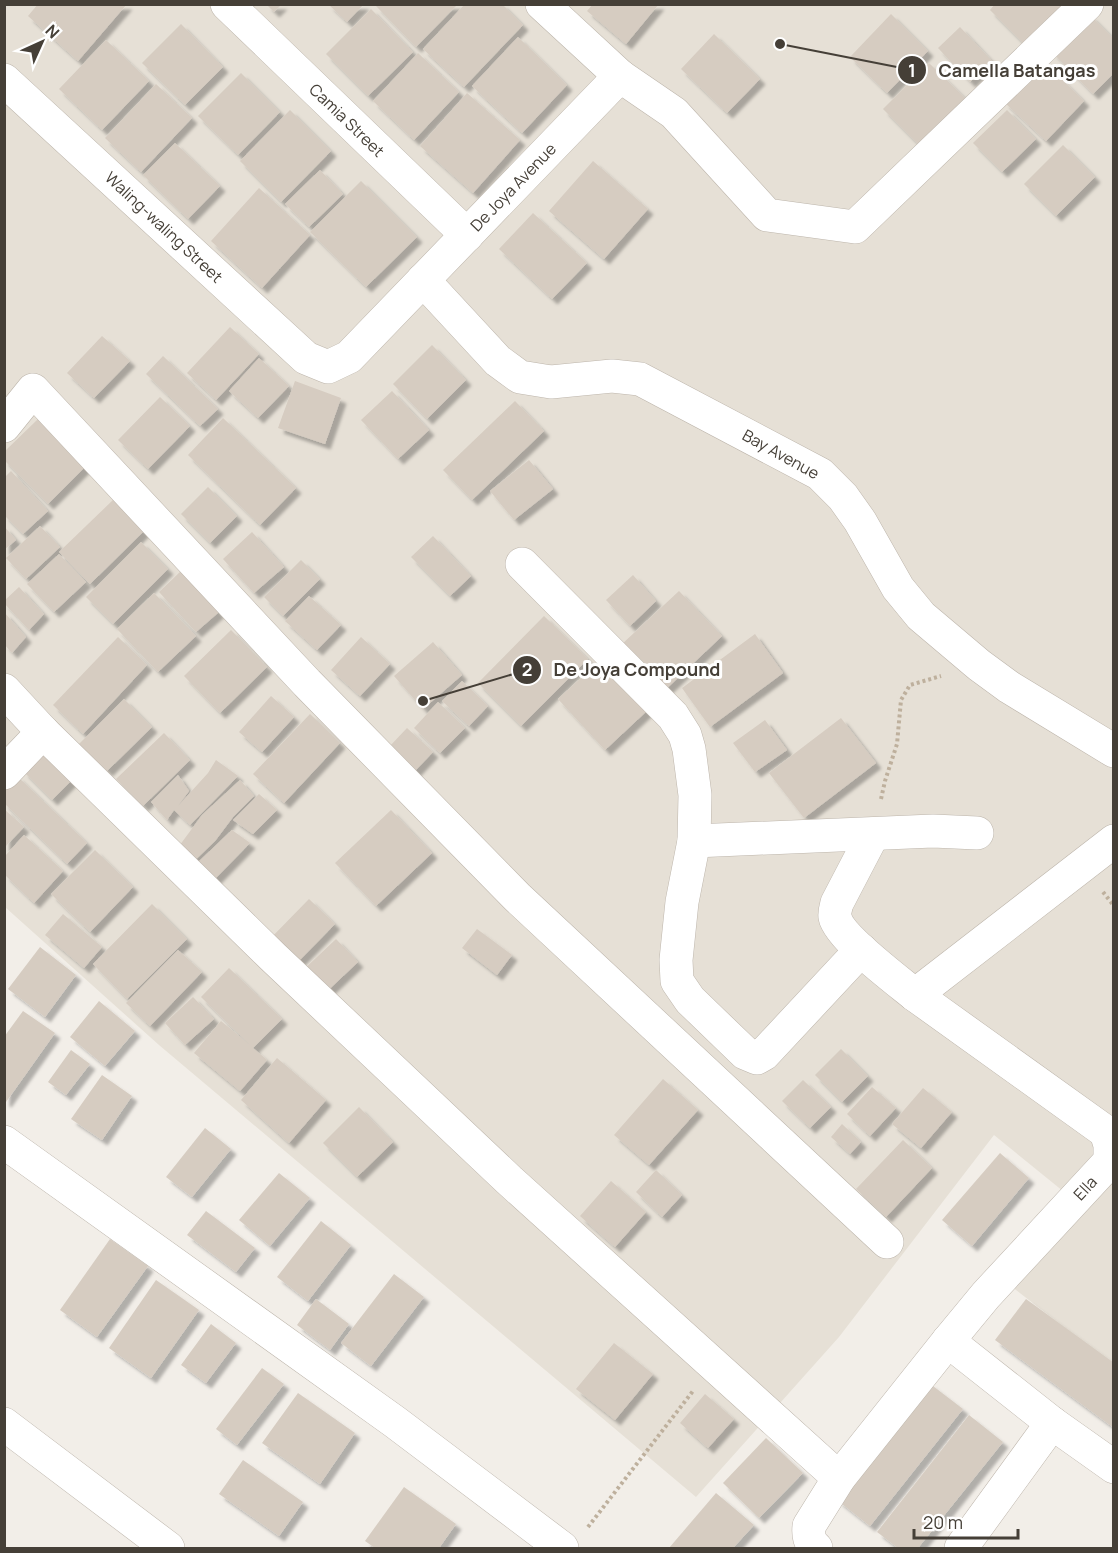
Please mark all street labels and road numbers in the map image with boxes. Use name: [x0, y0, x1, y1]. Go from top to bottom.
street label: Camia Street: [305, 78, 389, 162]
street label: De Joya Avenue: [465, 138, 561, 236]
street label: Waling-waling Street: [100, 167, 228, 287]
street label: Bay Avenue: [739, 424, 823, 484]
street label: Ella: [1068, 1171, 1102, 1205]

